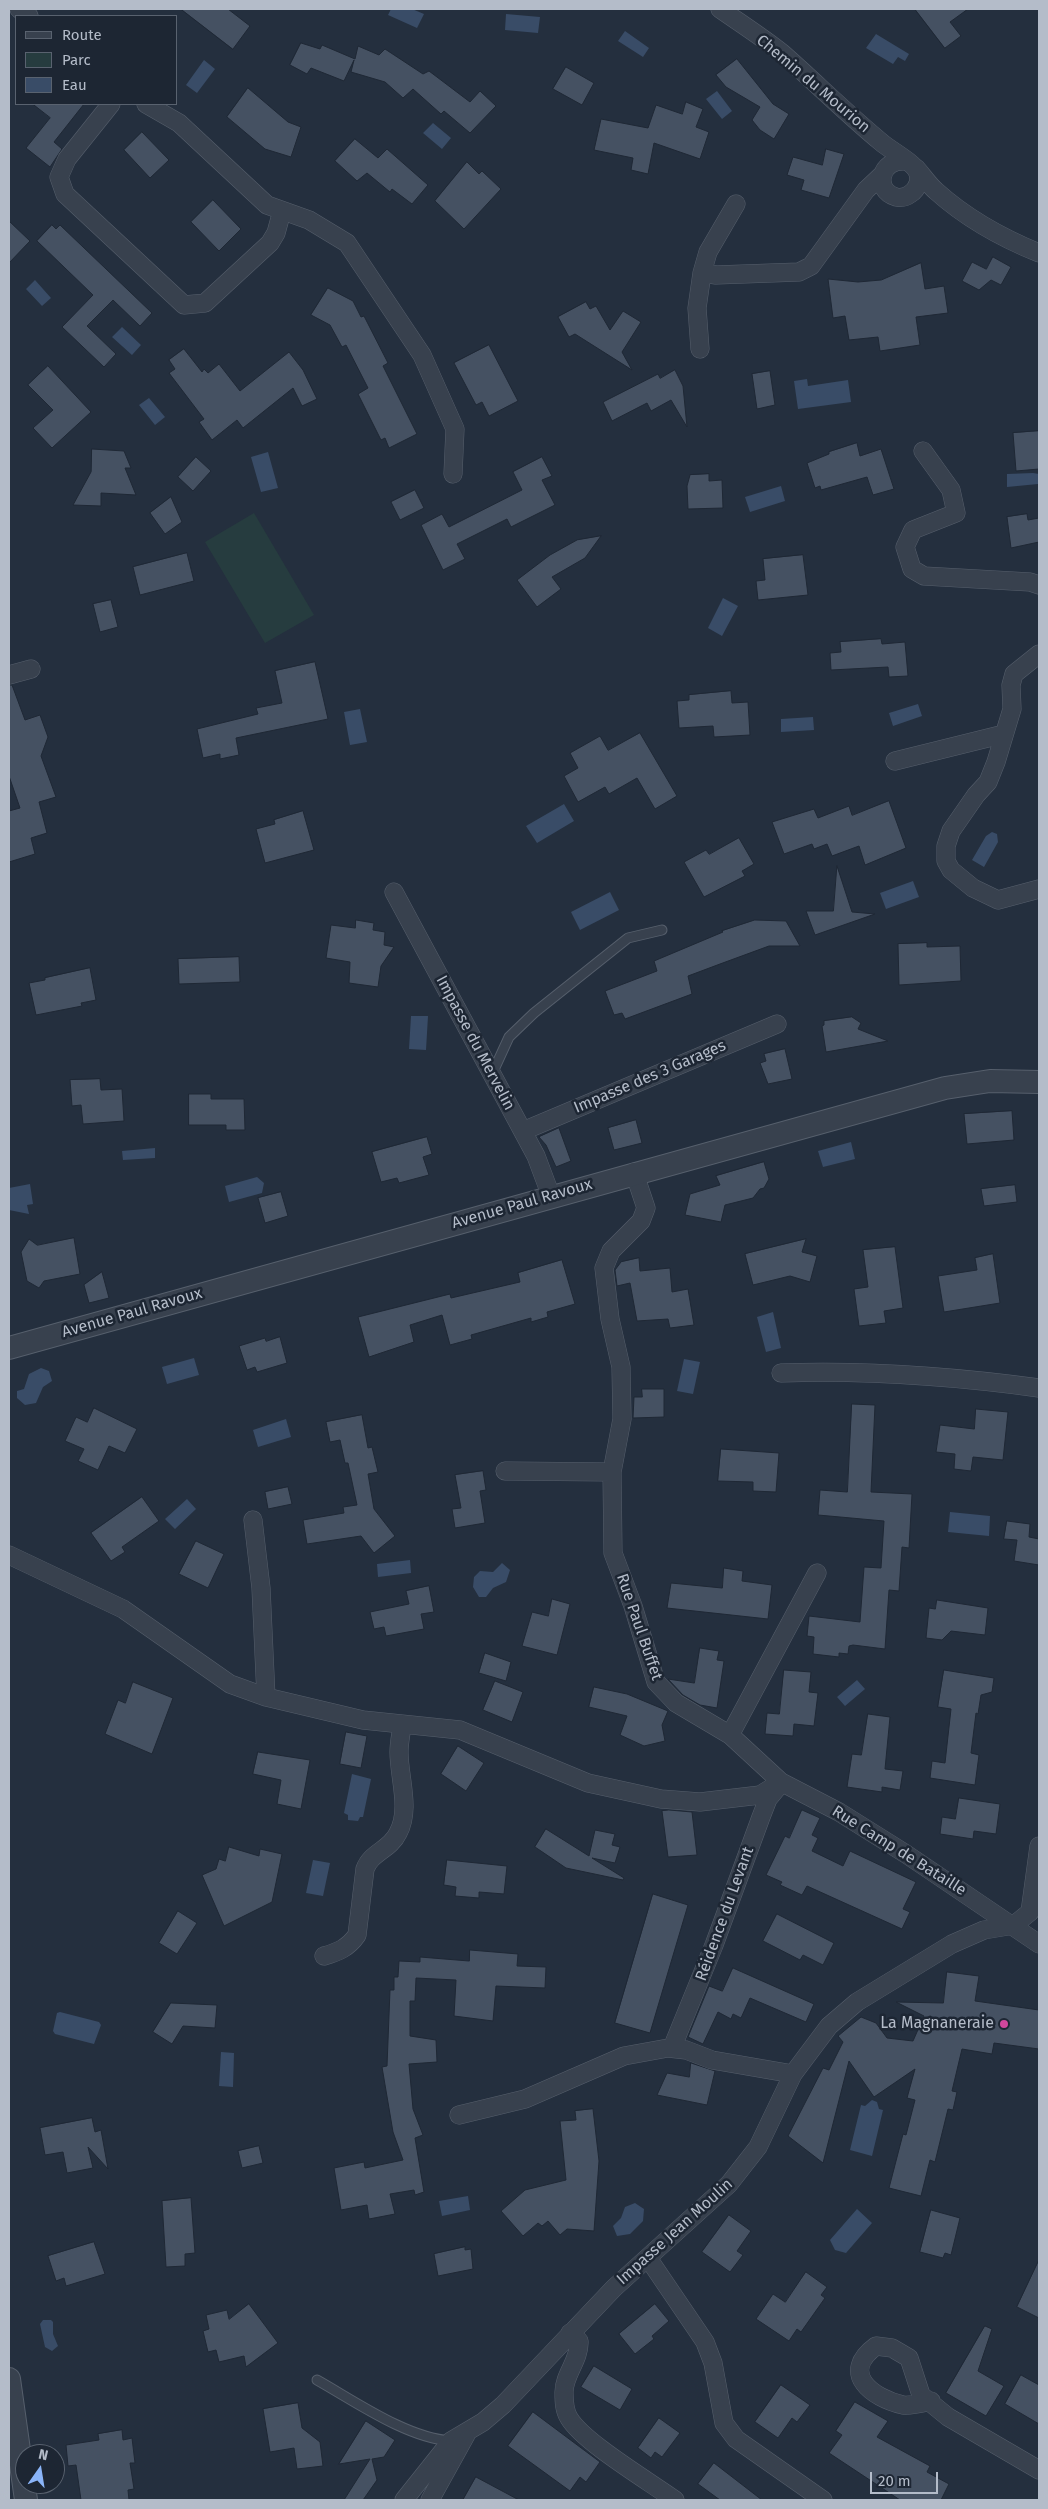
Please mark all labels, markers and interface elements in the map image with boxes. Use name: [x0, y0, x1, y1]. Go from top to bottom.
legend: [15, 15, 178, 105]
text: Route: [62, 26, 102, 44]
street label: Chemin du Mourion: [752, 31, 874, 137]
text: Parc: [62, 51, 91, 69]
text: Eau: [62, 76, 87, 94]
street label: Impasse du Mervelin: [431, 972, 519, 1114]
street label: Impasse des 3 Garages: [571, 1036, 729, 1118]
street label: Avenue Paul Ravoux: [450, 1175, 594, 1233]
street label: Avenue Paul Ravoux: [60, 1284, 204, 1342]
street label: Rue Paul Buffet: [612, 1571, 666, 1683]
street label: Rue Camp de Bataille: [828, 1802, 970, 1900]
street label: Réidence du Levant: [692, 1844, 758, 1984]
place label: La Magnaneraie: [880, 2014, 994, 2034]
marker: La Magnaneraie: [998, 2018, 1010, 2030]
street label: Impasse Jean Moulin: [613, 2175, 737, 2289]
north arrow: [15, 2444, 65, 2494]
text: N: [37, 2446, 50, 2464]
scale bar: [873, 2462, 940, 2494]
text: 20 m: [878, 2472, 911, 2490]

